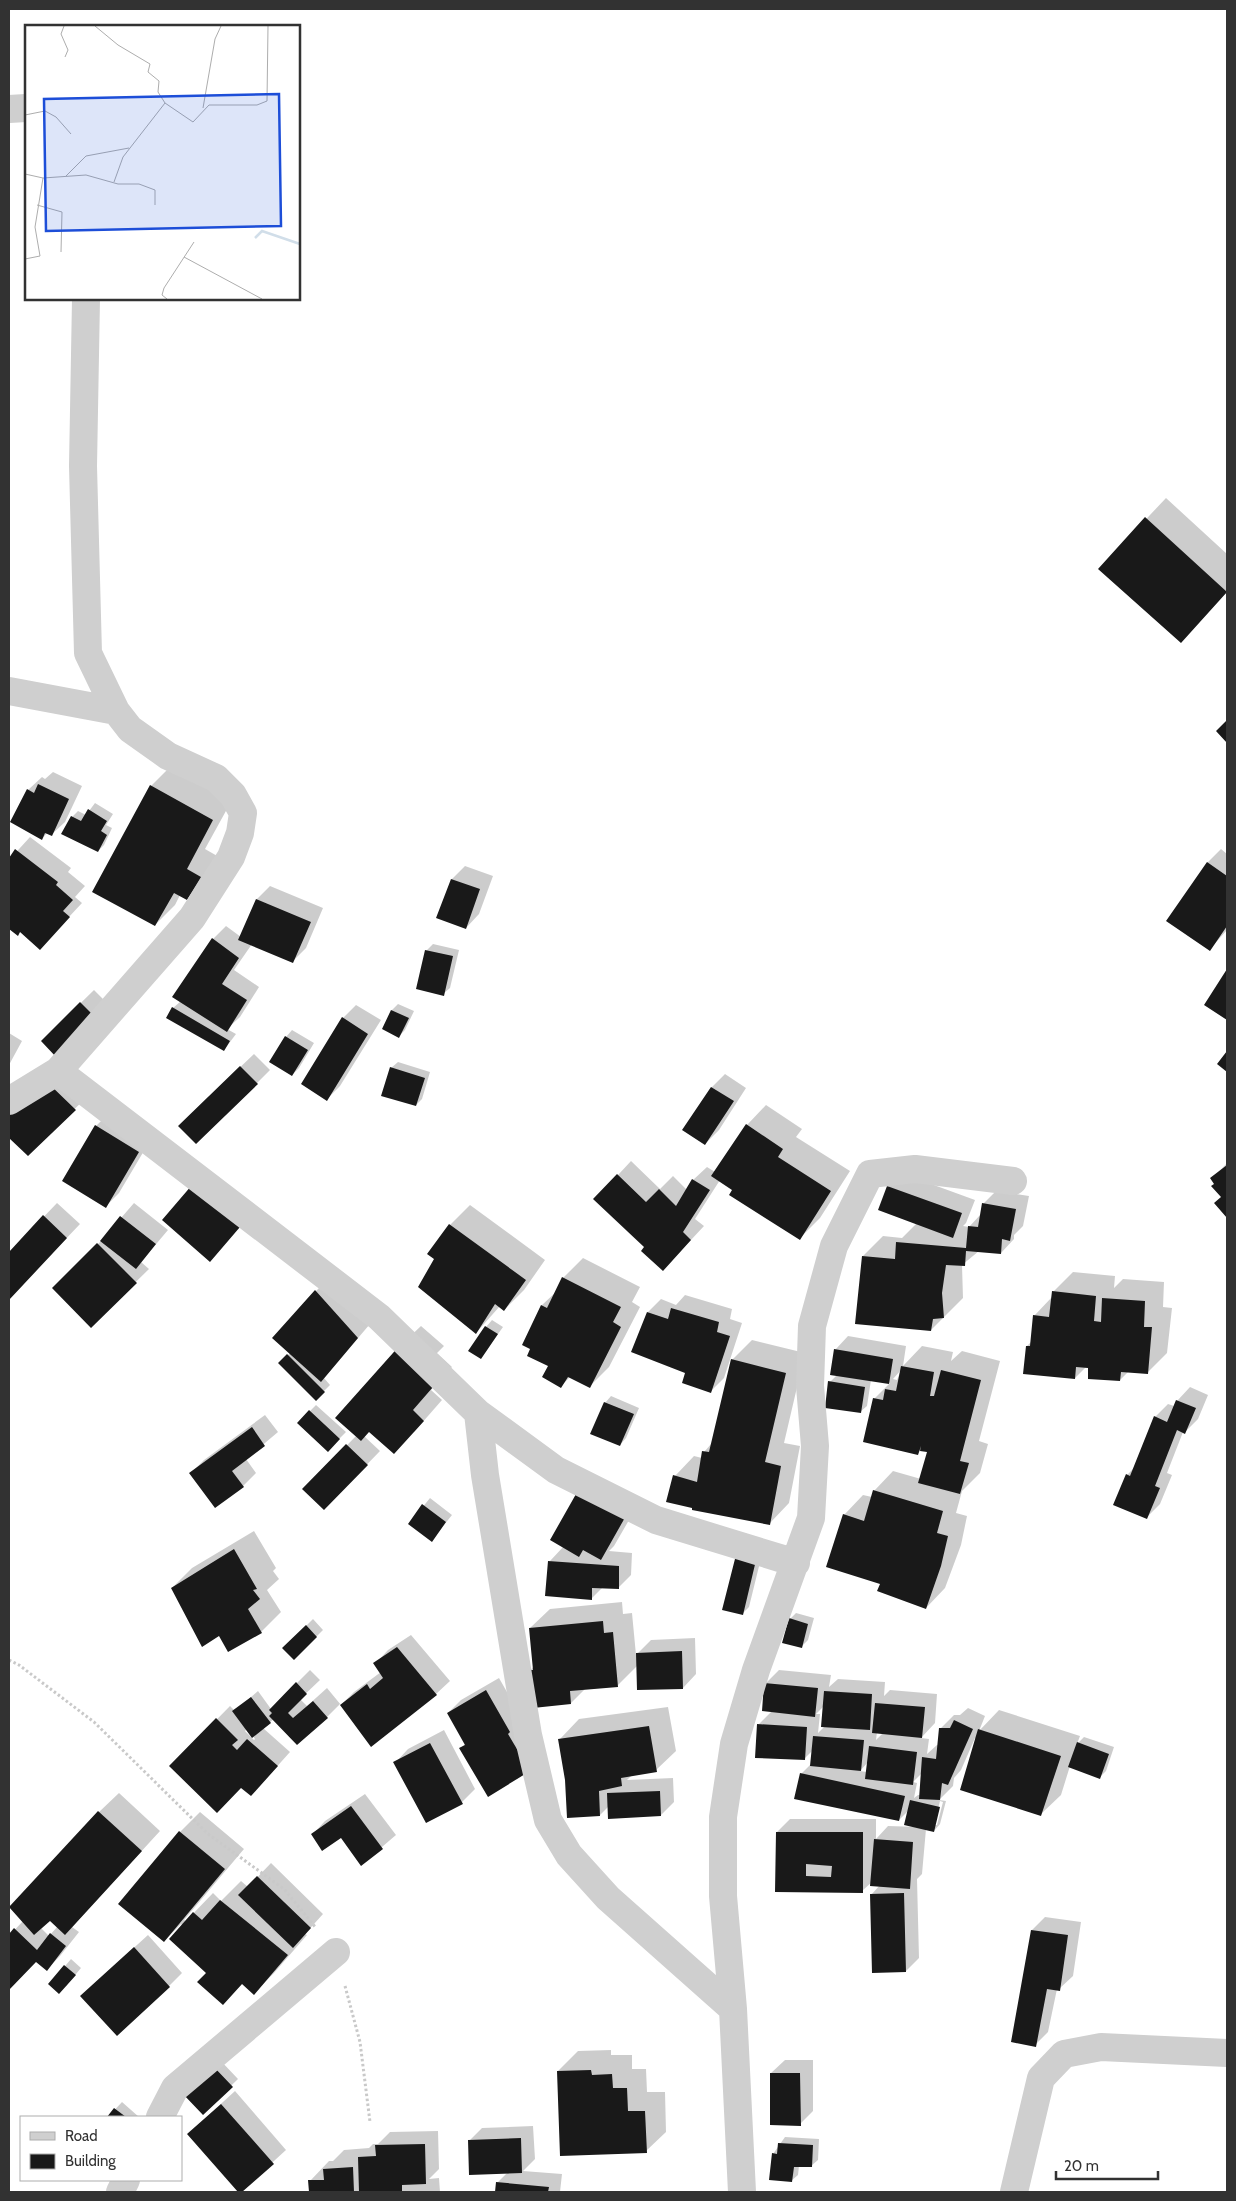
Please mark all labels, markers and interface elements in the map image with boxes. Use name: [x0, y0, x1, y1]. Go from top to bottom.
inset map: [25, 25, 300, 300]
legend: [20, 2116, 182, 2181]
text: Road: [65, 2127, 98, 2145]
scale bar: [1056, 2148, 1158, 2180]
text: Building: [65, 2152, 116, 2170]
text: 20 m: [1064, 2157, 1099, 2175]

